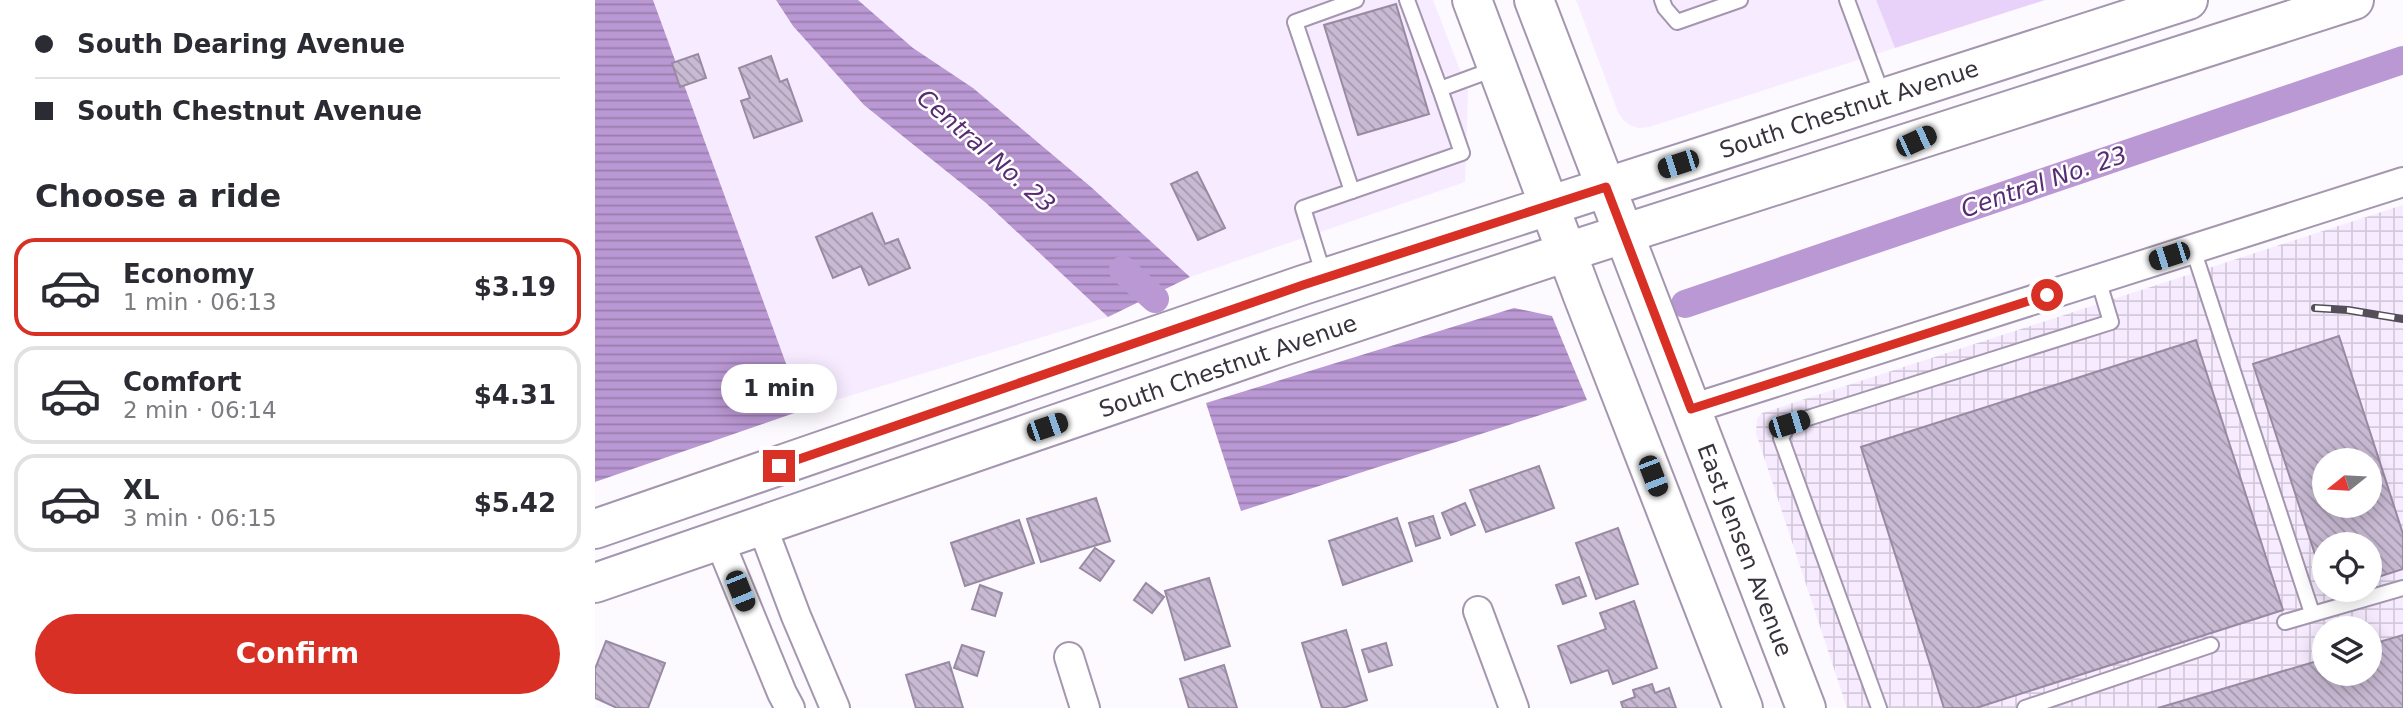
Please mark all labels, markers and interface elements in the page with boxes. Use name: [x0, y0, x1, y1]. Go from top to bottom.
text: South Dearing Avenue: [77, 29, 405, 59]
street label: South Chestnut Avenue: [1716, 55, 1982, 163]
water label: Central No. 23: [911, 84, 1061, 218]
text: South Chestnut Avenue: [77, 96, 422, 126]
car: [1893, 123, 1940, 159]
water label: Central No. 23: [1957, 141, 2131, 223]
car: [1655, 148, 1702, 180]
text: Choose a ride: [35, 177, 281, 215]
car: [2146, 240, 2193, 272]
icon: car: [39, 256, 102, 319]
text: Economy: [123, 259, 254, 289]
text: $3.19: [474, 272, 556, 302]
route start: [2031, 279, 2063, 311]
text: 1 min · 06:13: [123, 289, 277, 315]
street label: South Chestnut Avenue: [1096, 310, 1360, 422]
icon: car: [39, 364, 102, 427]
callout: 1 min: [721, 364, 837, 414]
text: Comfort: [123, 367, 241, 397]
text: 1 min: [743, 375, 815, 401]
text: $4.31: [474, 380, 556, 410]
text: 2 min · 06:14: [123, 397, 277, 423]
car: [1766, 408, 1813, 440]
car: [1024, 410, 1071, 444]
street label: East Jensen Avenue: [1692, 440, 1798, 660]
north arrow: [2312, 448, 2382, 518]
map controls: [2312, 448, 2382, 686]
route end: [763, 450, 795, 482]
car: [1636, 453, 1671, 499]
icon: car: [39, 472, 102, 535]
text: XL: [123, 475, 160, 505]
text: $5.42: [474, 488, 556, 518]
text: 3 min · 06:15: [123, 505, 277, 531]
button: locate: [2312, 532, 2382, 602]
car: [723, 568, 758, 614]
button: Confirm: [35, 614, 560, 694]
button: layers: [2312, 616, 2382, 686]

